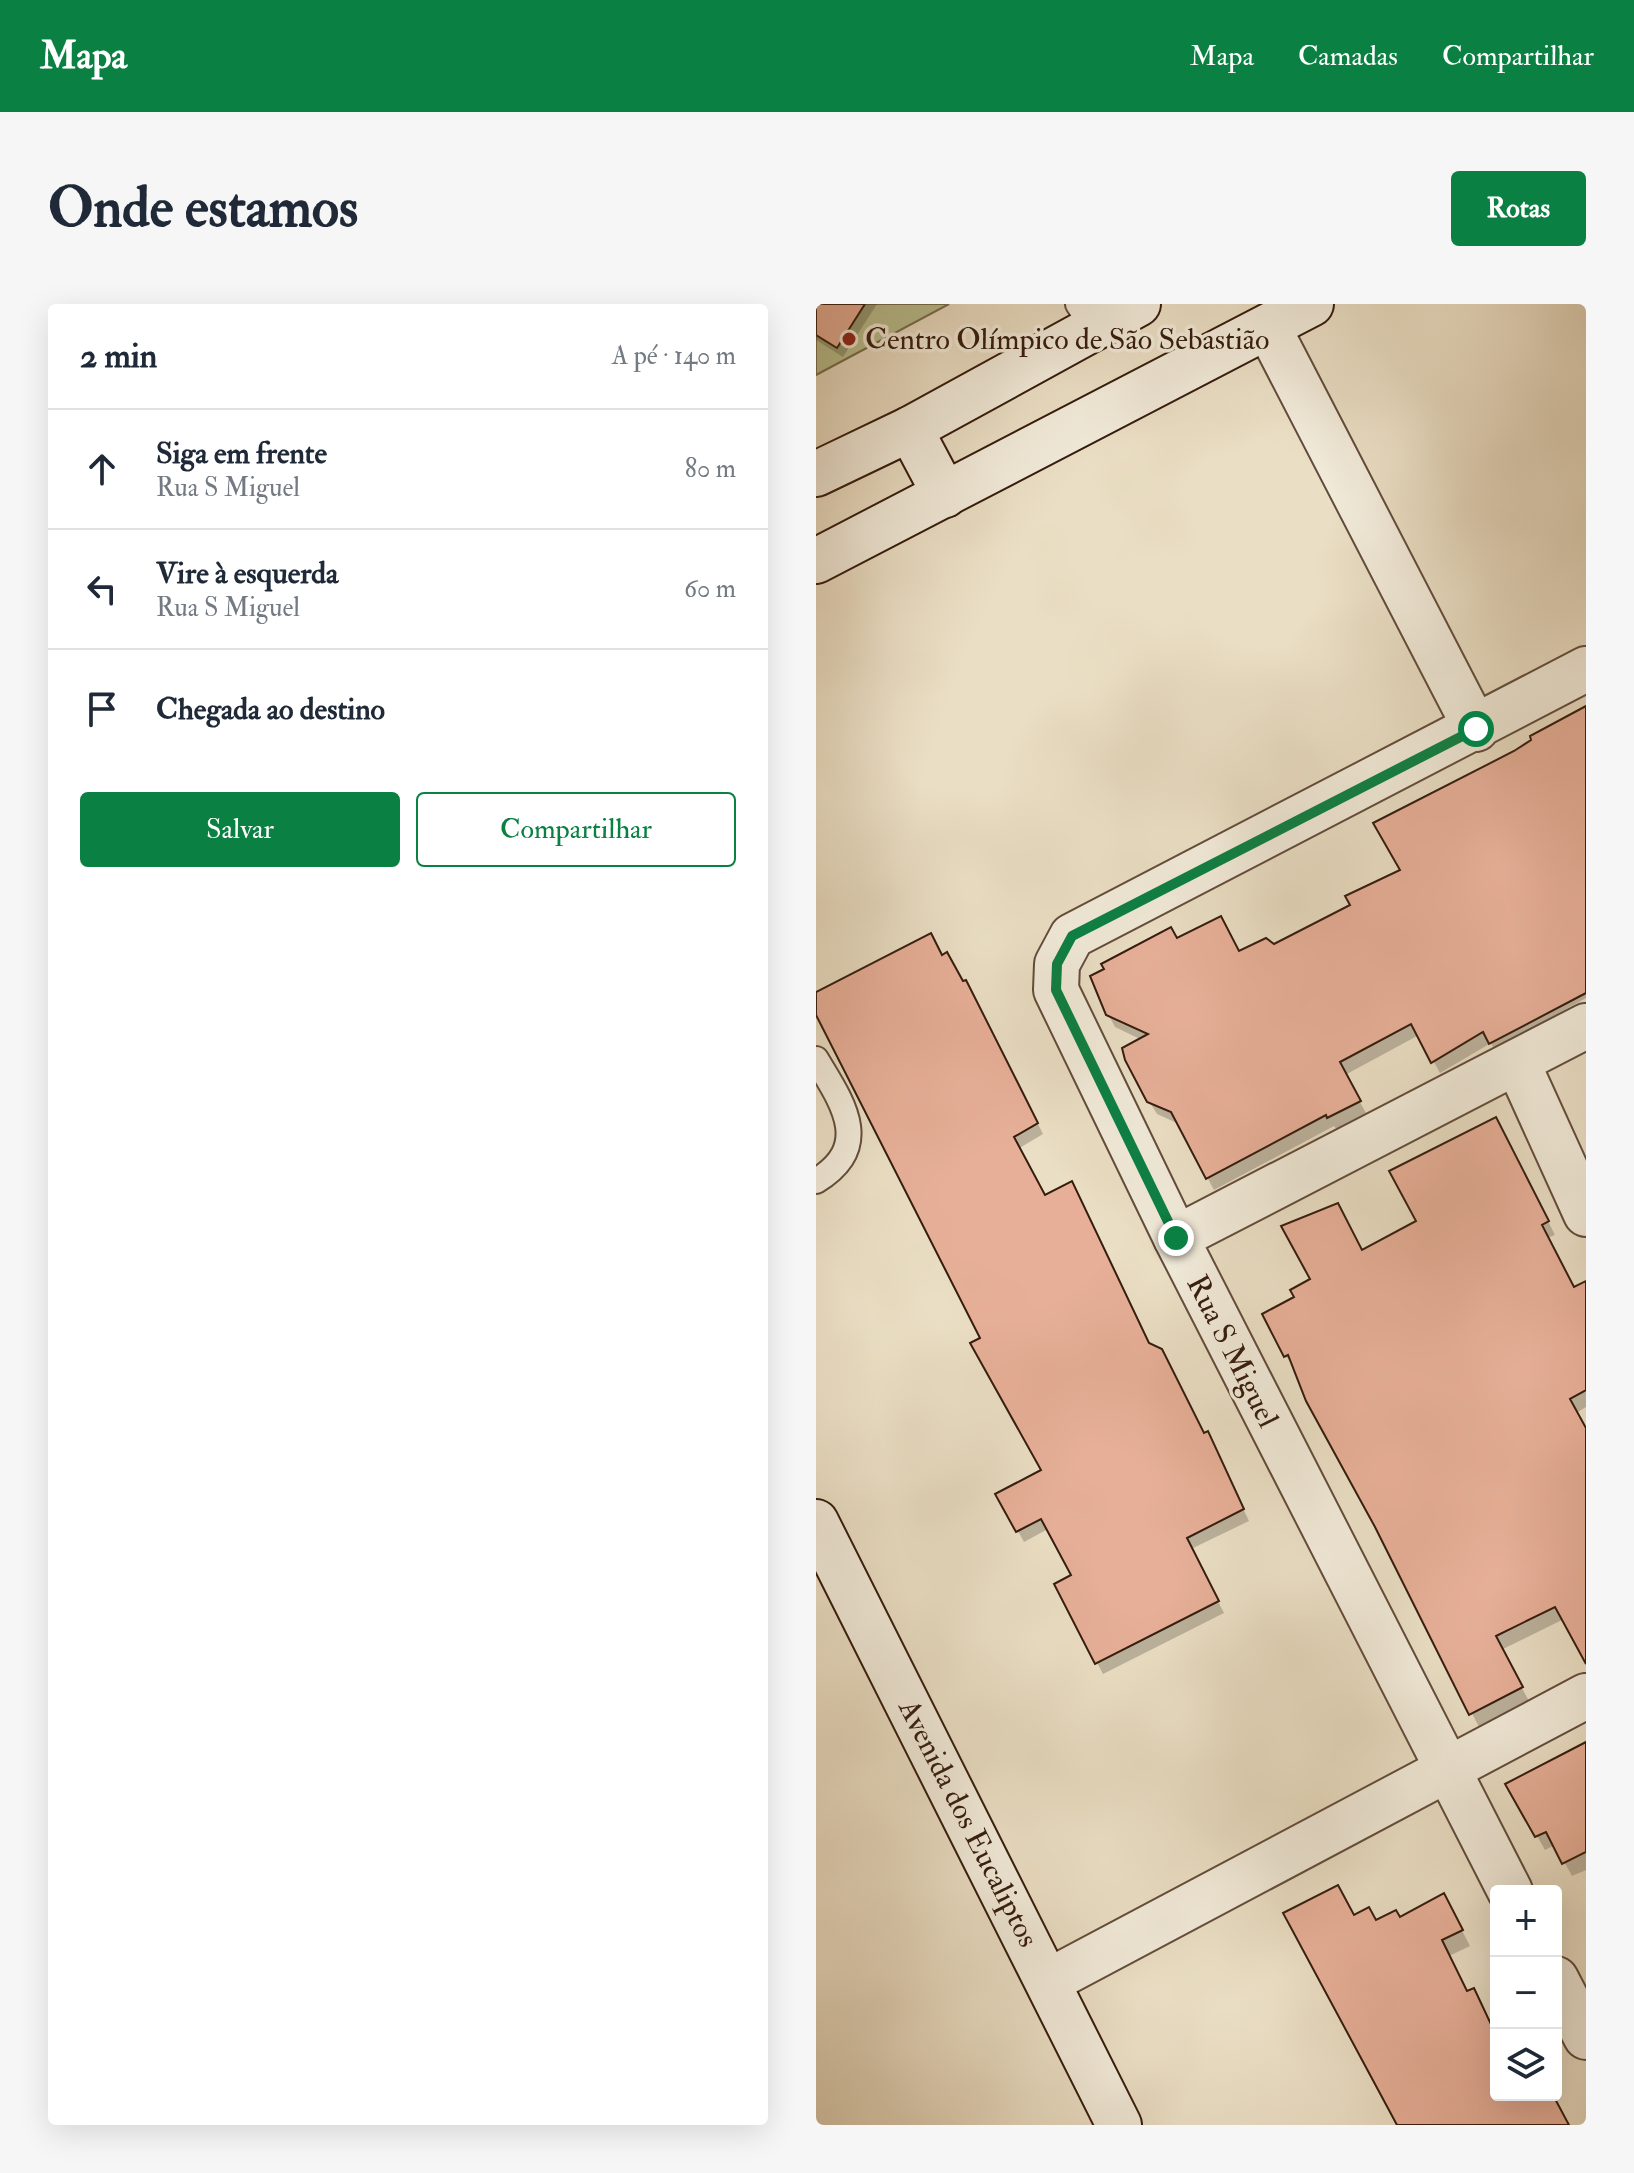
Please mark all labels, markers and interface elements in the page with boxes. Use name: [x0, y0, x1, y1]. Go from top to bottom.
text: Mapa: [40, 32, 127, 80]
text: Mapa: [1190, 39, 1254, 74]
text: Camadas: [1298, 39, 1398, 74]
text: Compartilhar: [1442, 39, 1594, 74]
button: Rotas: [1451, 171, 1586, 246]
text: Onde estamos: [48, 173, 358, 244]
place label: Centro Olímpico de São Sebastião: [865, 321, 1270, 358]
marker: Centro Olímpico de São Sebastião: [840, 330, 858, 348]
text: 2 min: [80, 335, 157, 378]
text: A pé · 140 m: [612, 340, 736, 372]
text: Siga em frente: [156, 435, 327, 472]
icon: ahead: [80, 447, 124, 491]
text: 80 m: [685, 453, 736, 485]
text: Rua S Miguel: [156, 472, 300, 504]
text: Vire à esquerda: [156, 555, 338, 592]
icon: left: [80, 567, 124, 611]
text: 60 m: [684, 573, 736, 605]
text: Rua S Miguel: [156, 592, 300, 624]
icon: arrive: [80, 687, 124, 731]
text: Chegada ao destino: [156, 691, 385, 728]
route start: [1458, 711, 1494, 747]
button: Salvar: [80, 792, 400, 867]
button: Compartilhar: [416, 792, 736, 867]
route end: [1158, 1220, 1194, 1256]
street label: Rua S Miguel: [1178, 1269, 1287, 1434]
street label: Avenida dos Eucaliptos: [890, 1692, 1047, 1953]
map controls: [1490, 1885, 1562, 2101]
button: +: [1490, 1885, 1562, 1957]
button: −: [1490, 1957, 1562, 2029]
button: layers: [1490, 2029, 1562, 2101]

